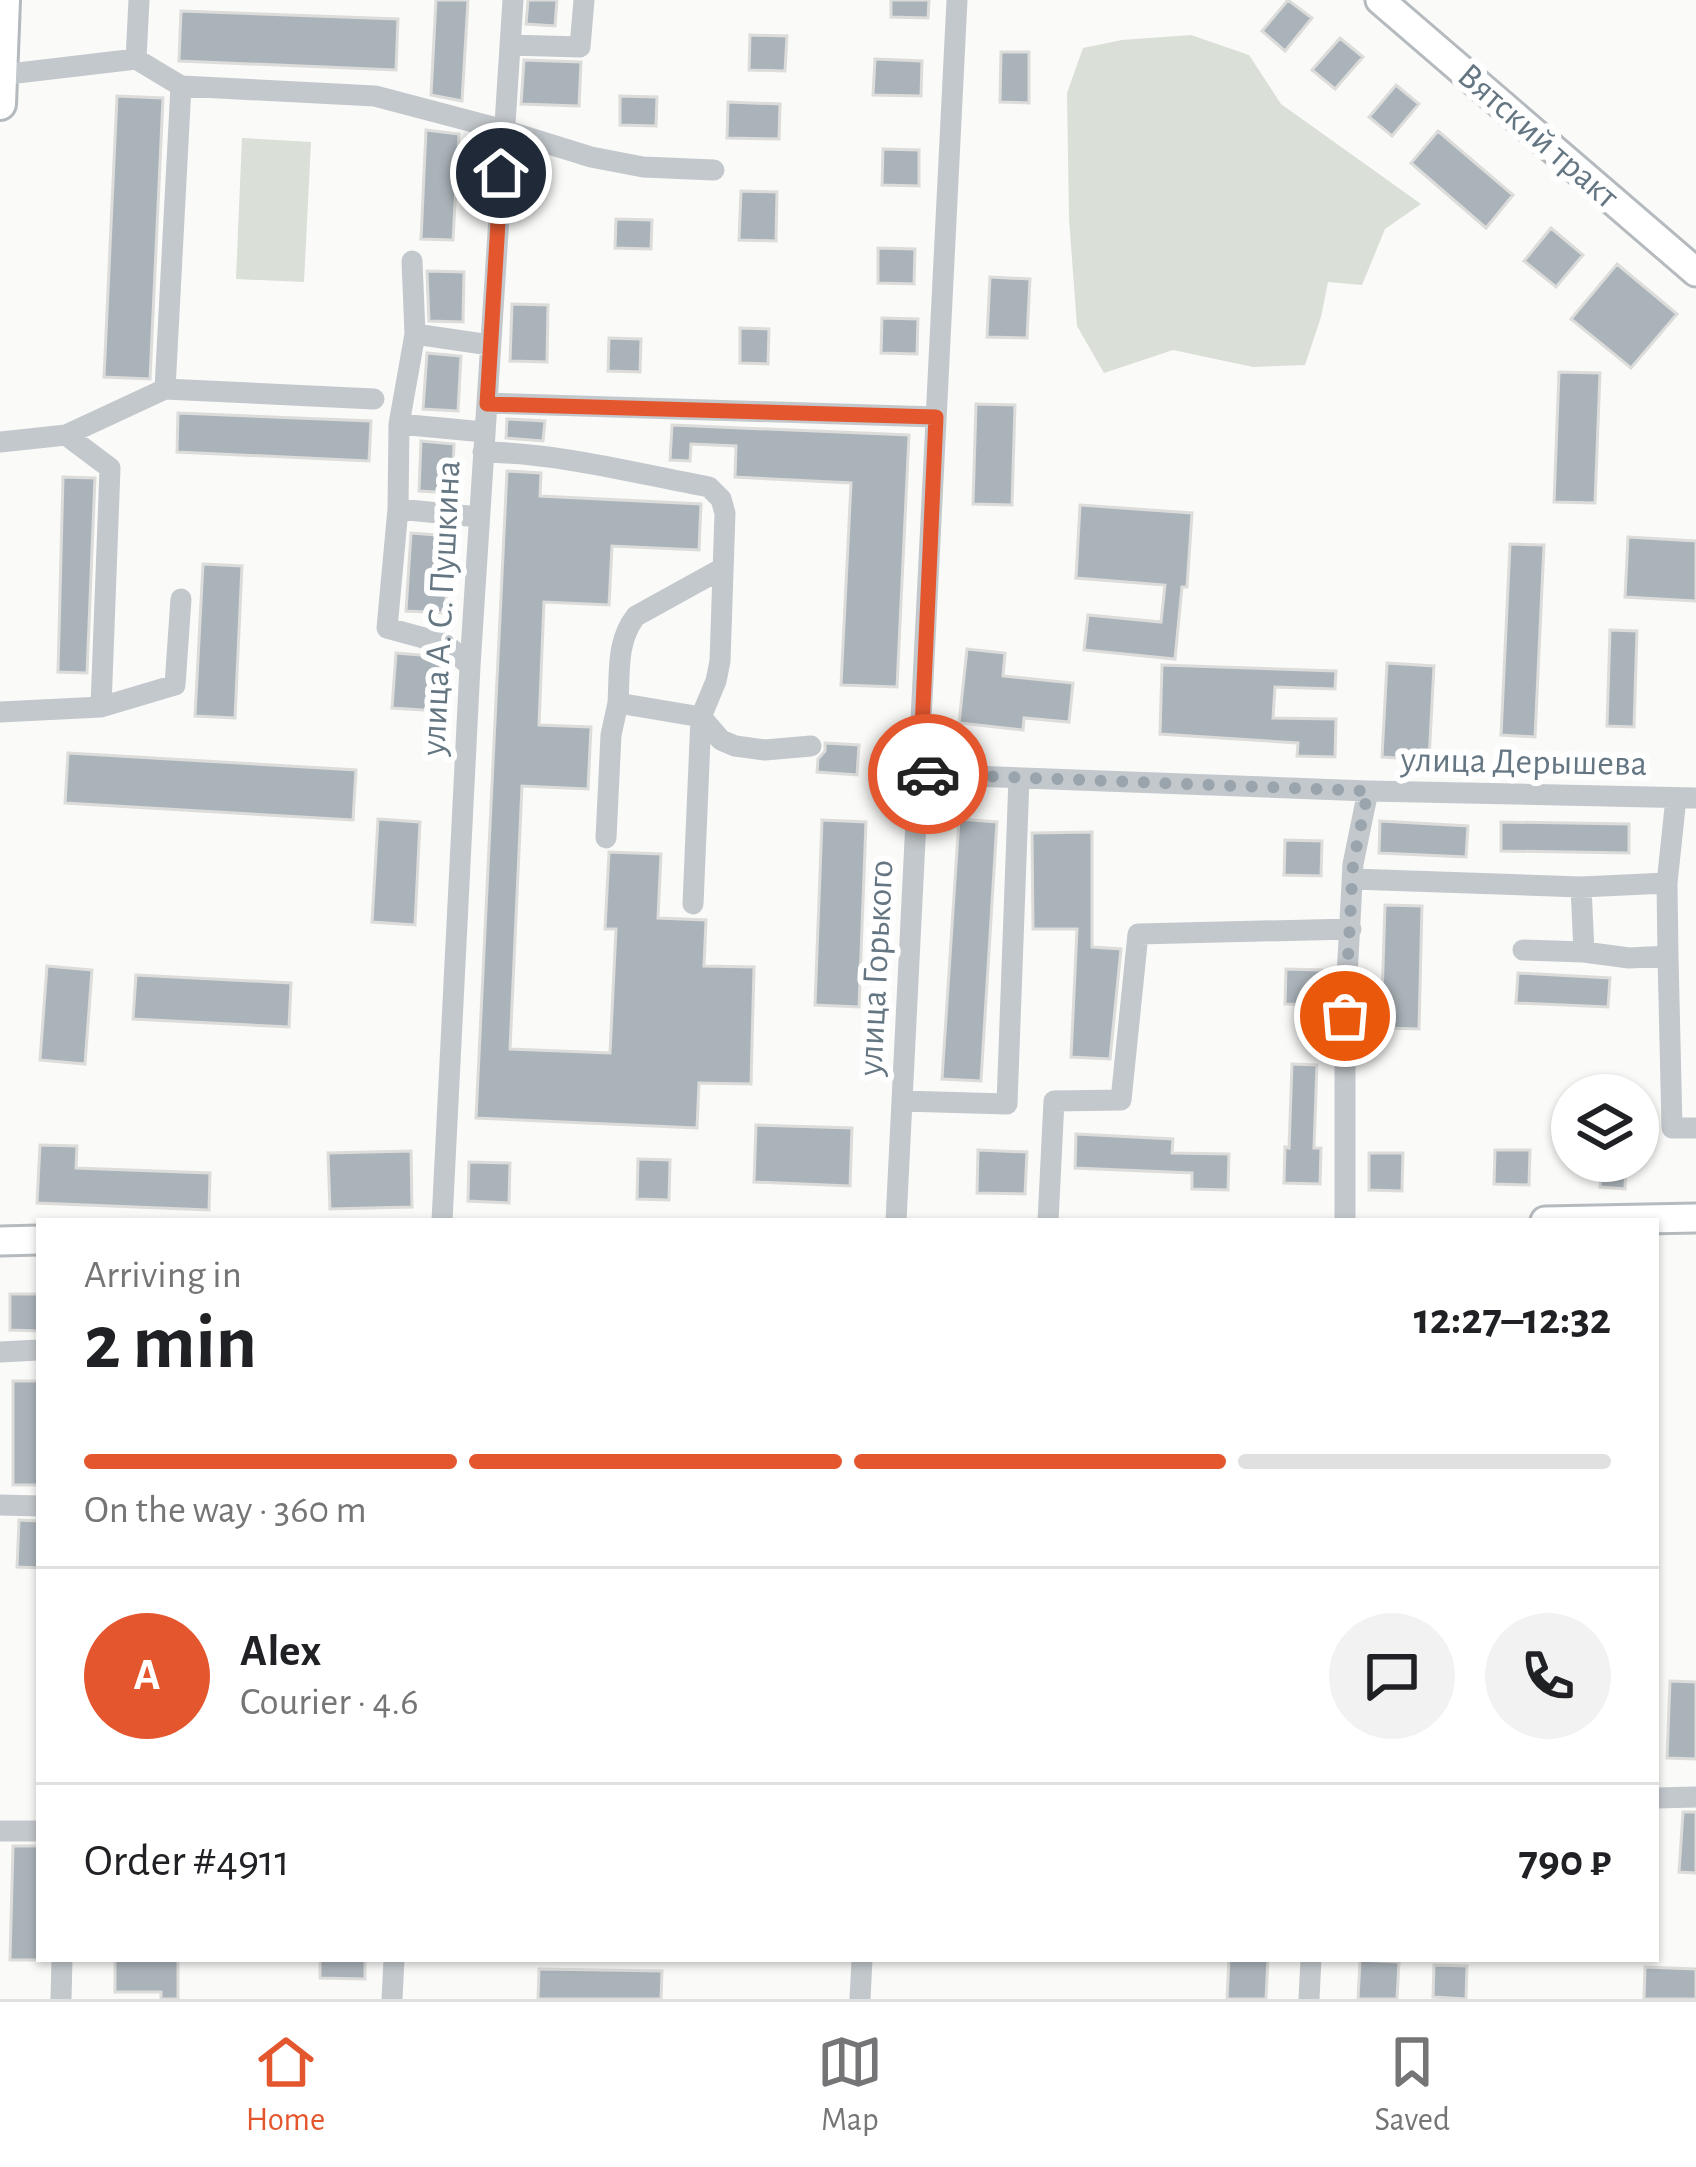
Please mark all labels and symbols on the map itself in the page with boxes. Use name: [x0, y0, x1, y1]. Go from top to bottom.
street label: Вятский тракт: [1451, 57, 1626, 216]
pin: [450, 122, 552, 224]
street label: улица А. С. Пушкина: [415, 459, 467, 758]
courier: [868, 714, 988, 834]
street label: улица Дерышева: [1399, 742, 1648, 782]
street label: улица Горького: [852, 859, 900, 1078]
pin: [1294, 965, 1396, 1067]

